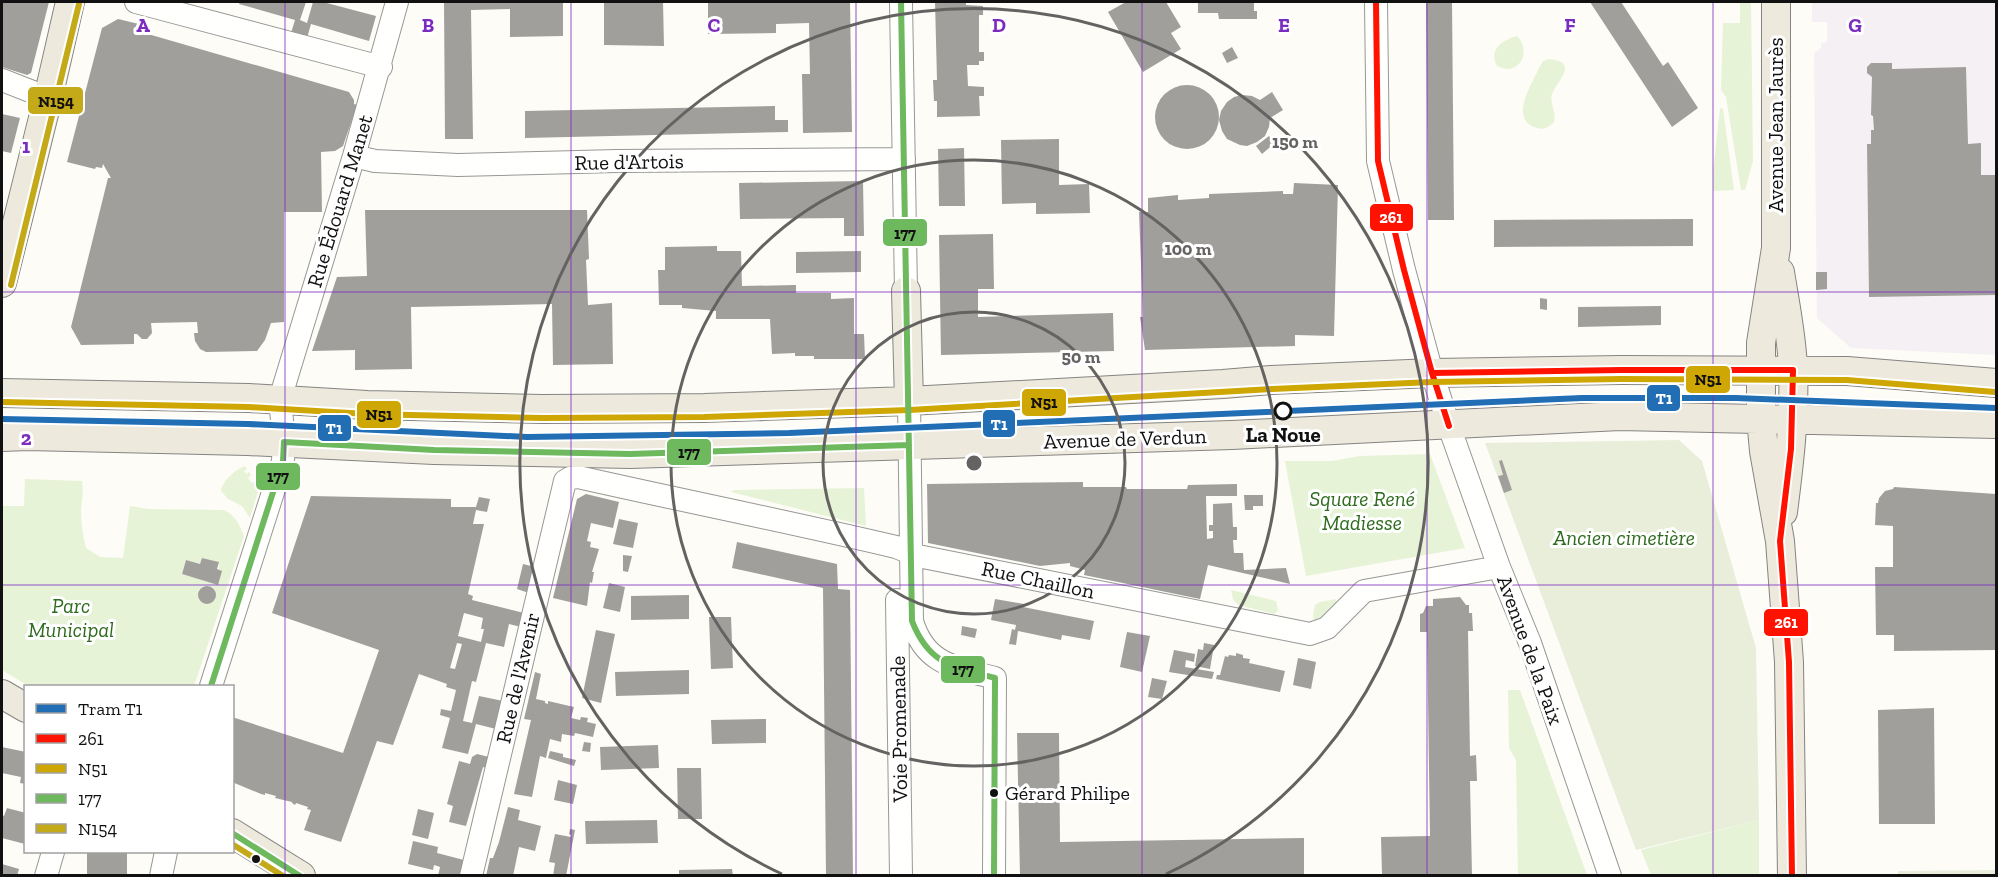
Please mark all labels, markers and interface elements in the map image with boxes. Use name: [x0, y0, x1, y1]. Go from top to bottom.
text: A: [136, 13, 150, 37]
text: B: [422, 13, 434, 37]
text: C: [708, 13, 721, 37]
text: D: [992, 13, 1006, 37]
text: E: [1278, 13, 1290, 37]
text: F: [1564, 13, 1576, 37]
text: G: [1848, 13, 1862, 37]
street label: Avenue Jean Jaurès: [1763, 37, 1788, 213]
line badge: N154: [27, 86, 84, 115]
text: N154: [38, 92, 74, 111]
street label: Rue Édouard Manet: [301, 111, 378, 290]
text: 150 m: [1272, 131, 1318, 153]
text: 1: [22, 134, 30, 158]
street label: Rue d'Artois: [574, 148, 684, 175]
line badge: 261: [1369, 203, 1414, 232]
text: 261: [1379, 208, 1403, 227]
line badge: 177: [882, 218, 928, 247]
text: 177: [894, 224, 916, 243]
text: 100 m: [1164, 238, 1212, 260]
text: 50 m: [1062, 346, 1101, 368]
line badge: N51: [1685, 365, 1731, 394]
text: N51: [1695, 370, 1722, 389]
line badge: T1: [1646, 384, 1681, 412]
line badge: N51: [1021, 388, 1067, 417]
text: T1: [1656, 389, 1673, 408]
text: N51: [1031, 393, 1058, 412]
line badge: N51: [356, 400, 402, 429]
marker: La Noue: [1274, 402, 1292, 420]
text: N51: [366, 405, 393, 424]
line badge: T1: [982, 409, 1016, 438]
line badge: T1: [317, 414, 352, 442]
text: T1: [991, 415, 1008, 434]
text: T1: [326, 419, 343, 438]
place label: La Noue: [1245, 422, 1321, 447]
street label: Avenue de Verdun: [1043, 423, 1207, 454]
text: 2: [21, 426, 32, 450]
line badge: 177: [666, 438, 712, 466]
text: 177: [678, 443, 700, 462]
centre of rings: [964, 453, 984, 473]
line badge: 177: [255, 462, 301, 491]
text: 177: [267, 467, 289, 486]
park label: Square René Madiesse: [1309, 486, 1415, 535]
park label: Ancien cimetière: [1552, 525, 1695, 550]
street label: Rue Chaillon: [979, 555, 1097, 604]
street label: Avenue de la Paix: [1492, 572, 1569, 728]
park label: Parc Municipal: [28, 593, 114, 642]
line badge: 261: [1763, 608, 1809, 637]
street label: Rue de l'Avenir: [490, 610, 545, 746]
text: 261: [1774, 613, 1798, 632]
street label: Voie Promenade: [885, 655, 912, 804]
line badge: 177: [940, 655, 986, 684]
text: 177: [952, 660, 974, 679]
legend: [24, 685, 234, 853]
text: Tram T1: [78, 698, 143, 720]
text: 261: [78, 728, 104, 750]
text: N51: [78, 758, 107, 780]
place label: Gérard Philipe: [1005, 781, 1130, 805]
marker: Gérard Philipe: [988, 787, 1000, 799]
text: 177: [78, 788, 102, 810]
text: N154: [78, 818, 117, 840]
unlabelled marker: [250, 853, 262, 865]

